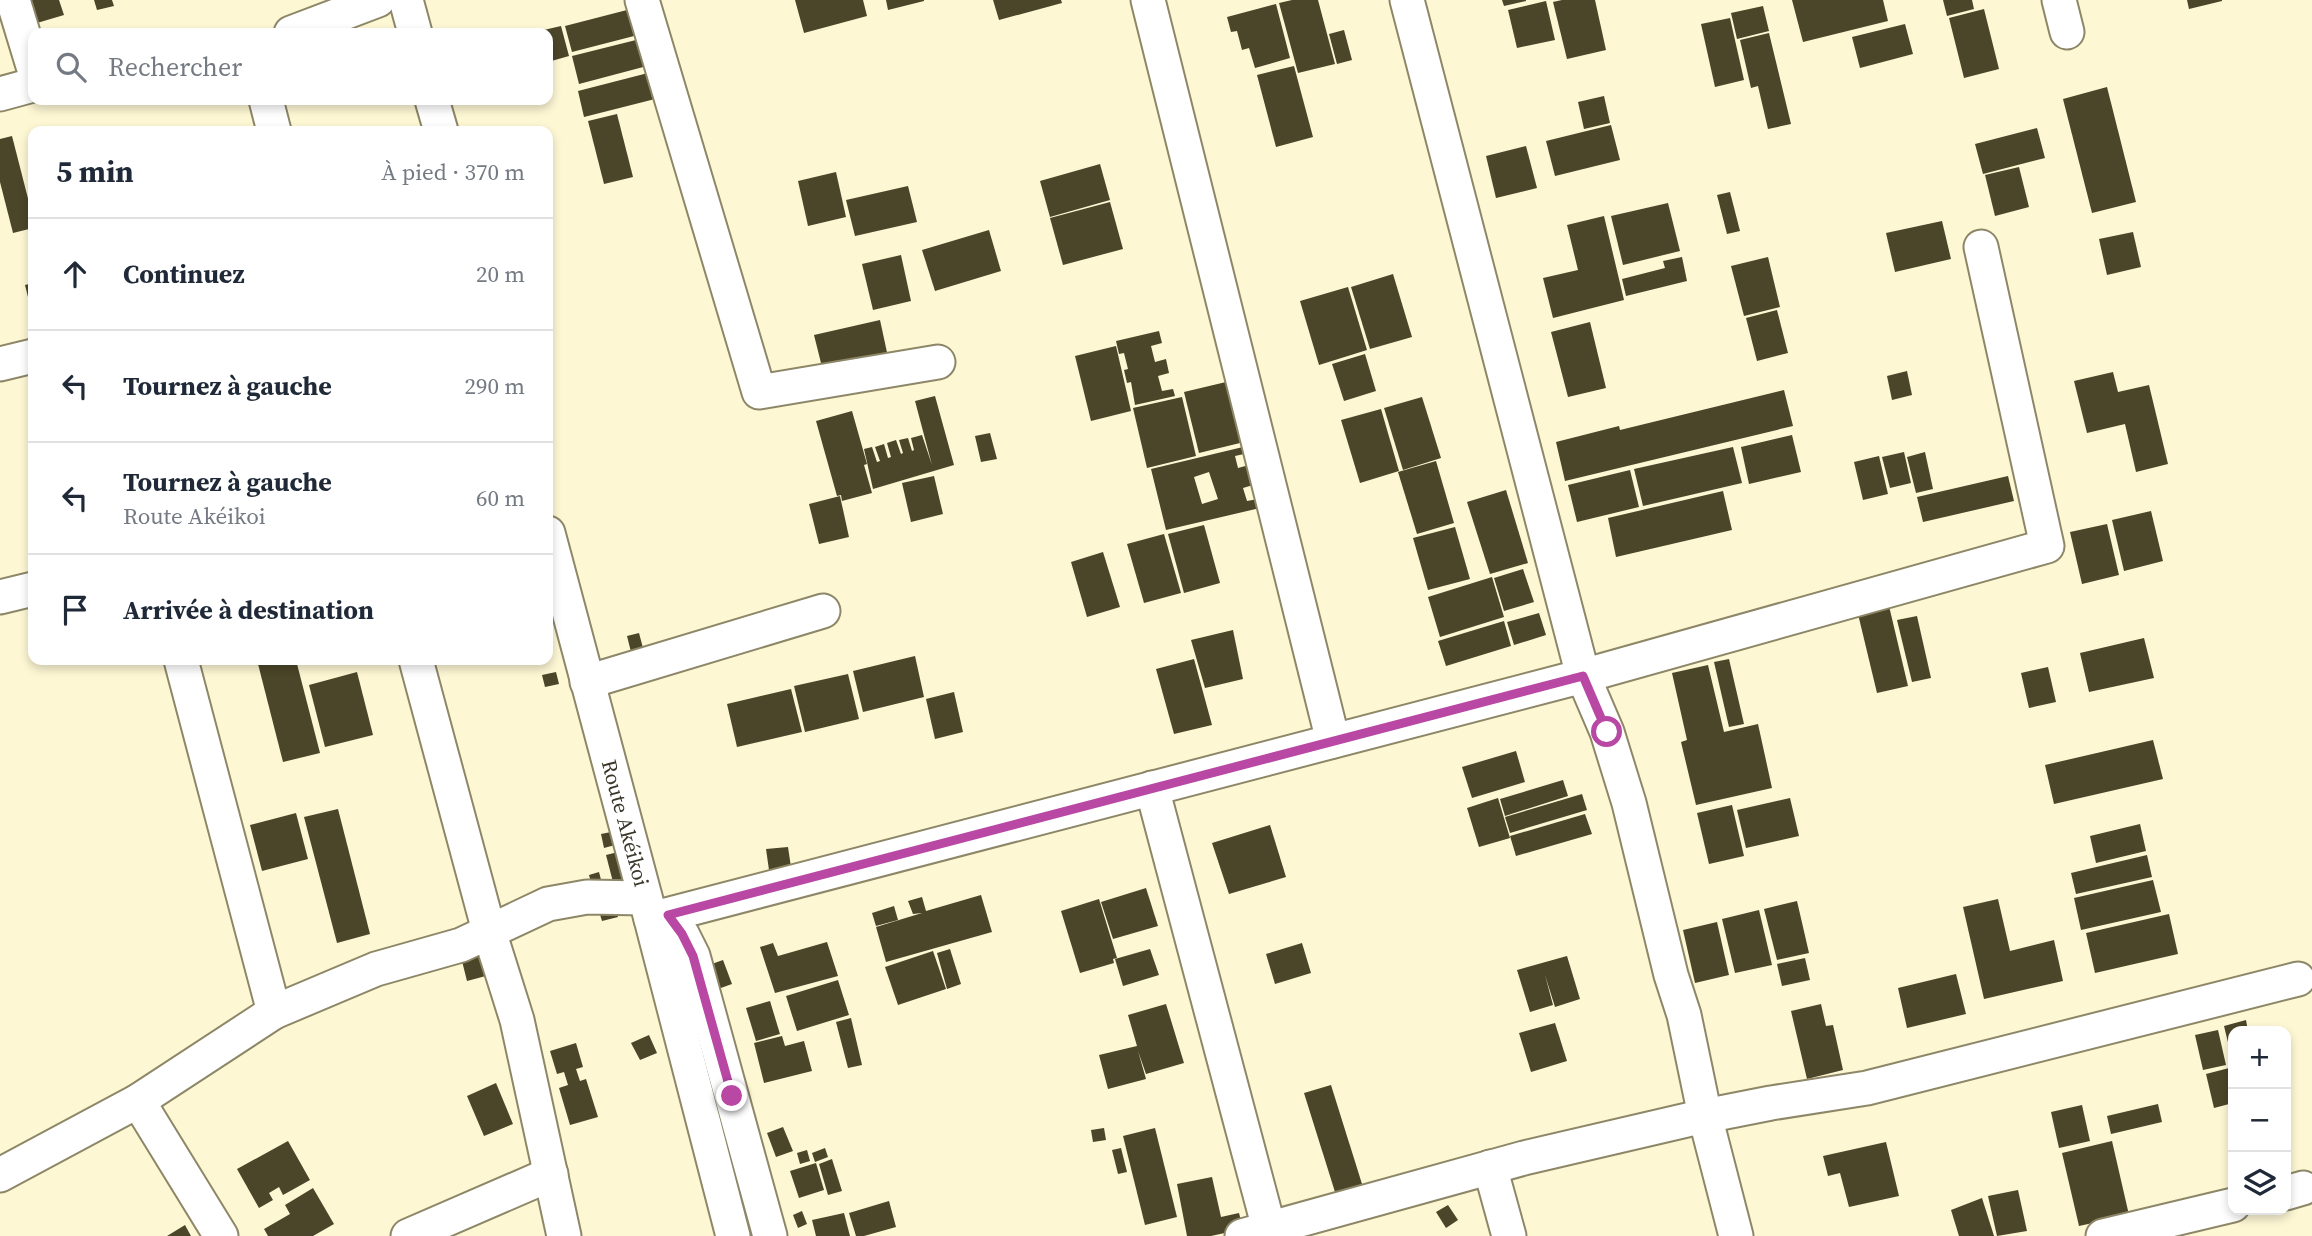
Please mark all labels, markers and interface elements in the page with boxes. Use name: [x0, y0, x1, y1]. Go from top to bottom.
search box: [28, 28, 553, 105]
icon: search: [52, 48, 90, 86]
text: Rechercher: [108, 49, 242, 85]
text: 5 min: [56, 151, 134, 192]
text: À pied · 370 m: [381, 156, 525, 188]
icon: ahead: [56, 255, 94, 293]
text: Continuez: [123, 256, 244, 292]
text: 20 m: [476, 258, 525, 290]
icon: left: [56, 367, 94, 405]
text: Tournez à gauche: [123, 368, 332, 404]
text: 290 m: [464, 370, 525, 402]
text: Tournez à gauche: [123, 464, 332, 500]
icon: left: [56, 479, 94, 517]
text: 60 m: [476, 482, 525, 514]
text: Route Akéikoi: [123, 500, 266, 532]
icon: arrive: [56, 591, 94, 629]
text: Arrivée à destination: [123, 592, 374, 628]
route start: [1591, 716, 1622, 747]
street label: Route Akéikoi: [595, 756, 656, 890]
map controls: [2228, 1026, 2291, 1215]
button: +: [2228, 1026, 2291, 1089]
route end: [716, 1080, 747, 1111]
button: −: [2228, 1089, 2291, 1152]
button: layers: [2228, 1152, 2291, 1215]

